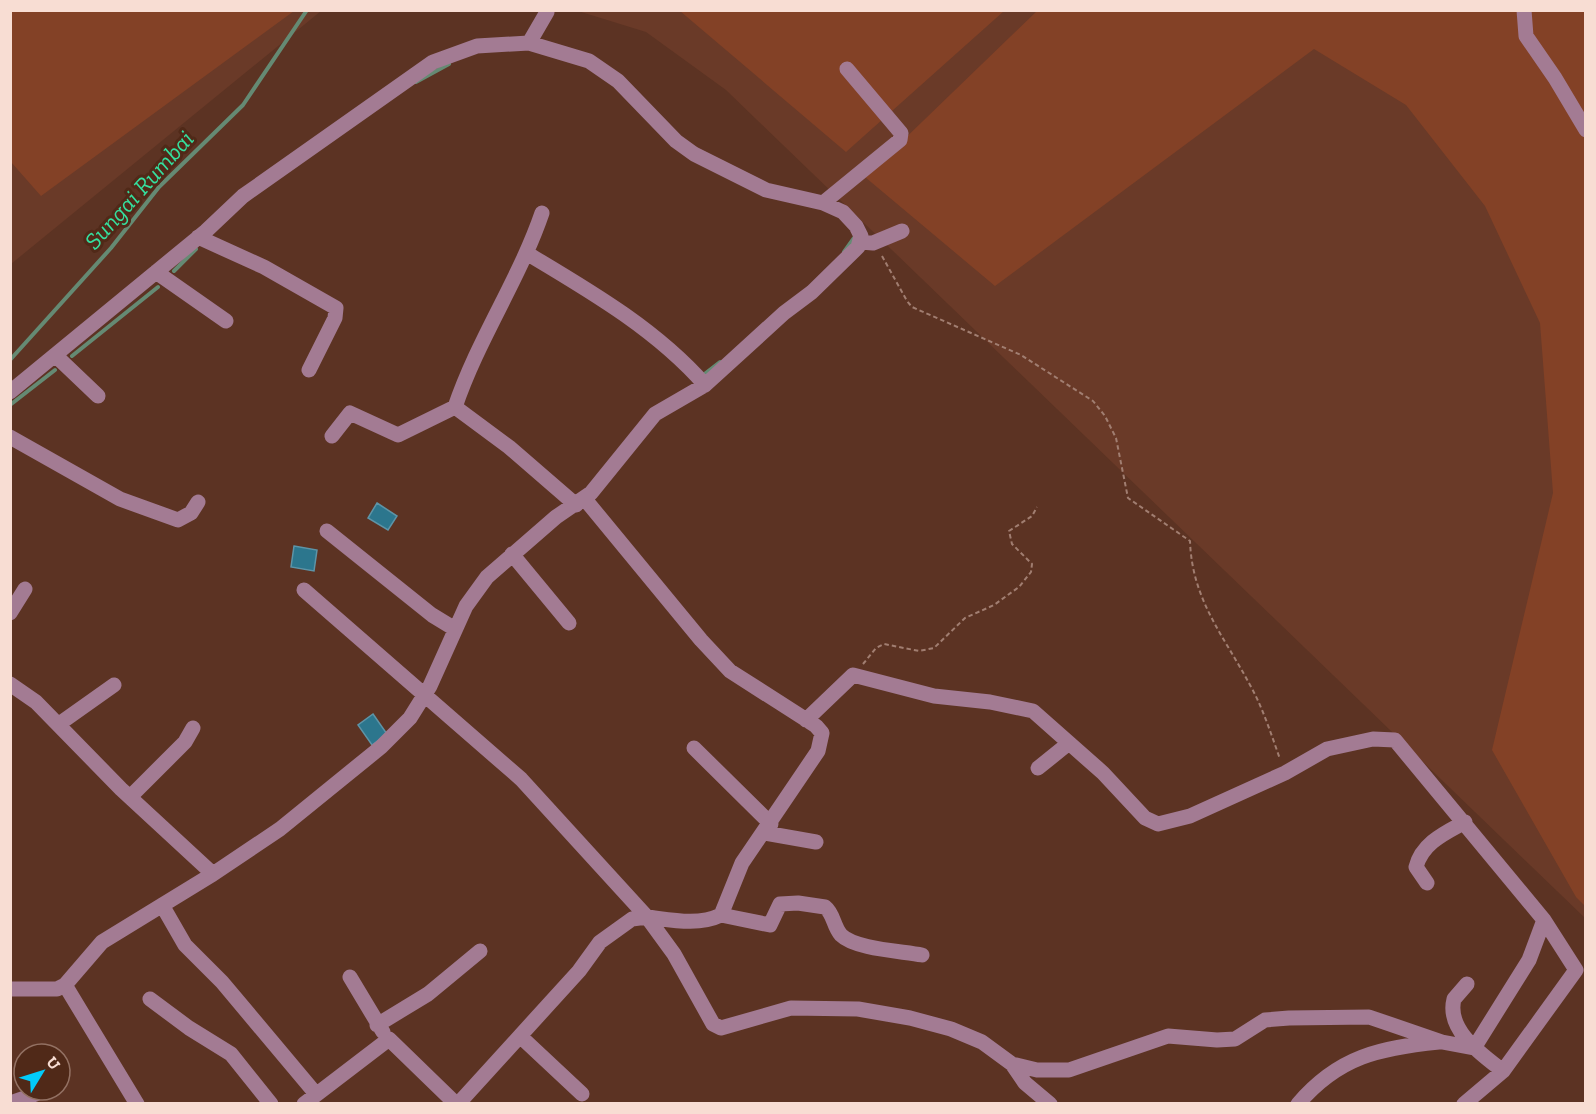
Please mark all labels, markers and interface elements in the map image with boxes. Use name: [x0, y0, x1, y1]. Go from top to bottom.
water label: Sungai Rumbai: [78, 124, 199, 255]
north arrow: [12, 1042, 72, 1102]
text: U: [42, 1053, 65, 1074]

